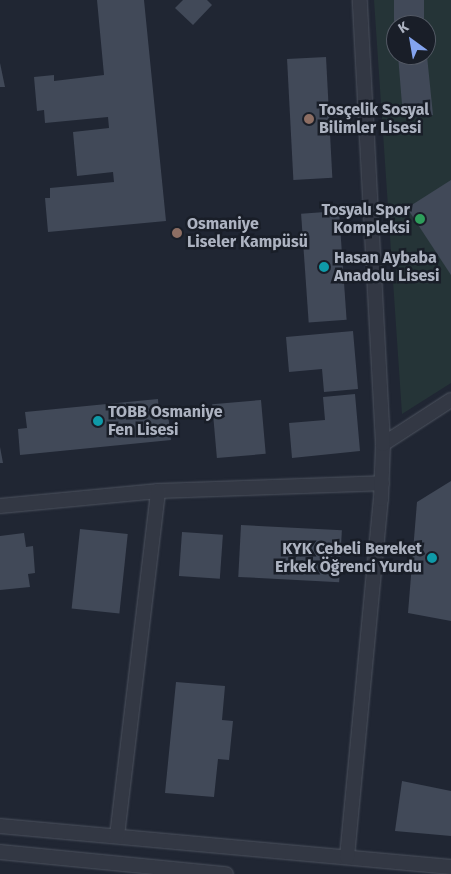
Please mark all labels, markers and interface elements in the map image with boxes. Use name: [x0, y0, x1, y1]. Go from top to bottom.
north arrow: [386, 15, 436, 65]
text: K: [395, 18, 412, 37]
place label: Tosçelik Sosyal Bilimler Lisesi: [319, 100, 429, 138]
marker: Tosçelik Sosyal Bilimler Lisesi: [303, 113, 315, 125]
place label: Tosyalı Spor Kompleksi: [321, 200, 410, 238]
marker: Tosyalı Spor Kompleksi: [414, 213, 426, 225]
place label: Osmaniye Liseler Kampüsü: [187, 214, 308, 252]
marker: Osmaniye Liseler Kampüsü: [171, 227, 183, 239]
place label: Hasan Aybaba Anadolu Lisesi: [334, 248, 440, 286]
marker: Hasan Aybaba Anadolu Lisesi: [318, 261, 330, 273]
place label: TOBB Osmaniye Fen Lisesi: [108, 402, 222, 440]
marker: TOBB Osmaniye Fen Lisesi: [92, 415, 104, 427]
place label: KYK Cebeli Bereket Erkek Öğrenci Yurdu: [275, 539, 422, 577]
marker: KYK Cebeli Bereket Erkek Öğrenci Yurdu: [426, 552, 438, 564]

